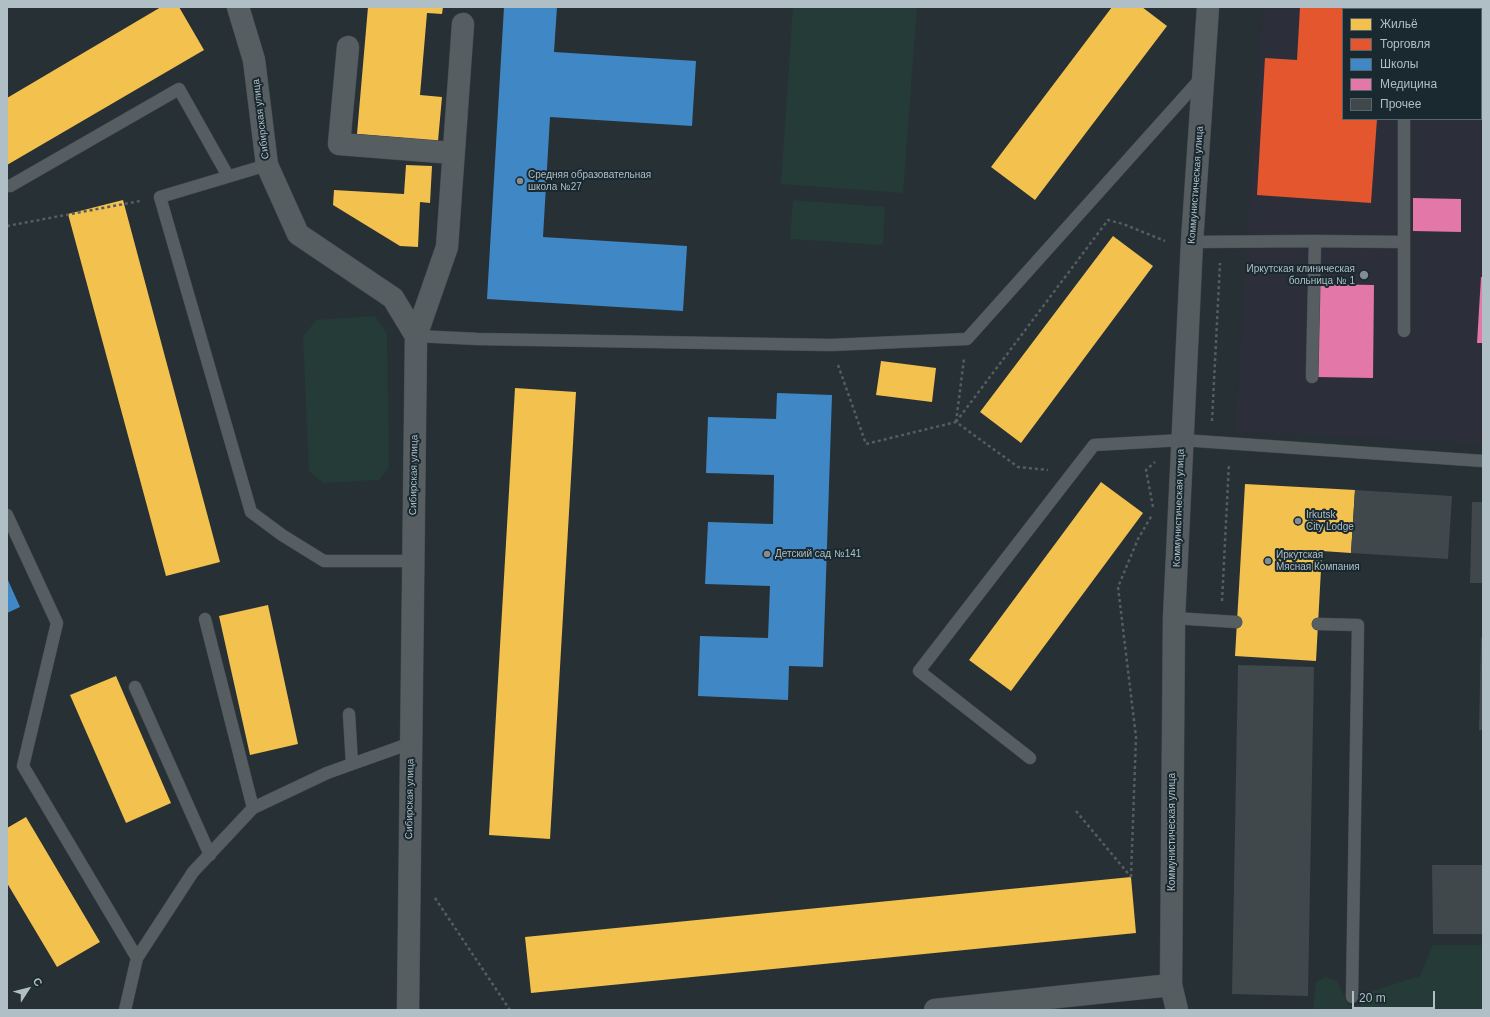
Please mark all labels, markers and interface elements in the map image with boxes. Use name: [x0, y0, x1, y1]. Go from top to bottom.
legend: [1342, 8, 1482, 120]
text: Жильё: [1380, 17, 1418, 31]
text: Торговля: [1380, 37, 1430, 51]
text: Школы: [1380, 57, 1418, 71]
text: Медицина: [1380, 77, 1437, 91]
street label: Сибирская улица: [250, 78, 272, 160]
text: Прочее: [1380, 97, 1421, 111]
street label: Коммунистическая улица: [1186, 126, 1206, 244]
place label: Средняя образовательная школа №27: [528, 169, 651, 192]
marker: Средняя образовательная школа №27: [515, 176, 525, 186]
place label: Иркутская клиническая больница № 1: [1247, 263, 1355, 286]
marker: Иркутская клиническая больница № 1: [1358, 269, 1370, 281]
street label: Сибирская улица: [407, 435, 421, 515]
street label: Коммунистическая улица: [1171, 449, 1187, 567]
place label: Irkutsk City Lodge: [1306, 509, 1354, 532]
marker: Irkutsk City Lodge: [1293, 516, 1303, 526]
place label: Детский сад №141: [775, 548, 861, 560]
marker: Детский сад №141: [762, 549, 772, 559]
place label: Иркутская Мясная Компания: [1276, 549, 1360, 572]
marker: Иркутская Мясная Компания: [1263, 556, 1273, 566]
street label: Сибирская улица: [403, 759, 417, 839]
street label: Коммунистическая улица: [1166, 773, 1178, 891]
north arrow: [8, 969, 48, 1009]
text: С: [31, 975, 45, 989]
scale bar: [1354, 983, 1437, 1009]
text: 20 m: [1359, 991, 1386, 1005]

